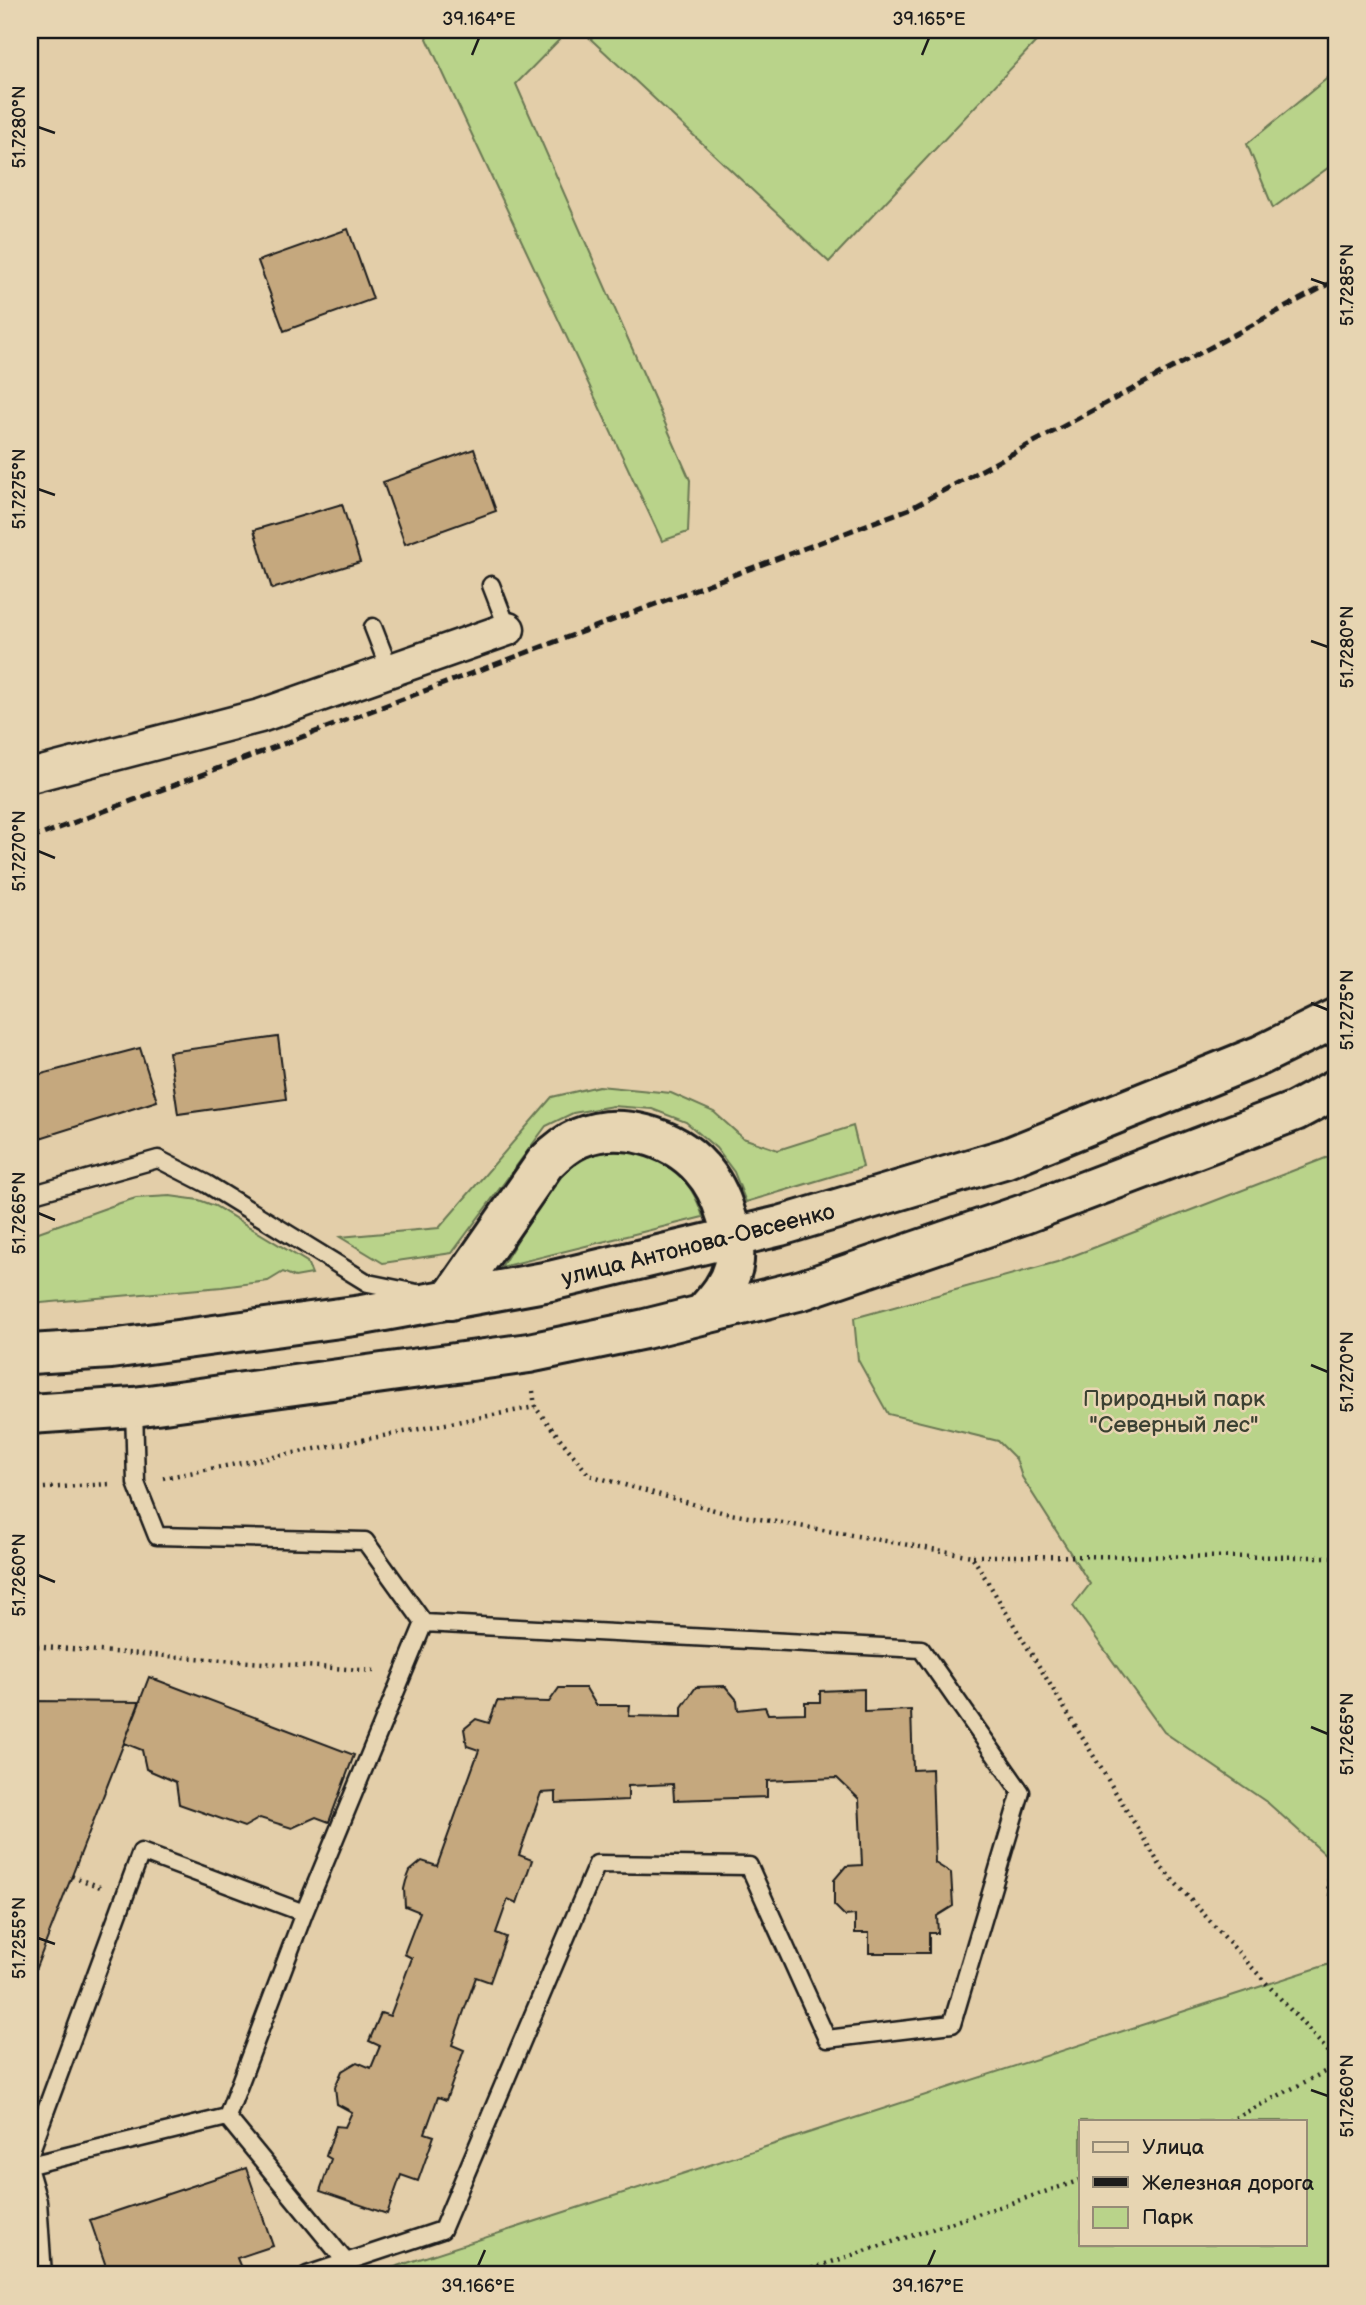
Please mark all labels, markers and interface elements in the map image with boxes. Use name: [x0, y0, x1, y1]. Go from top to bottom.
text: 39.164°E: [442, 9, 516, 30]
text: 39.165°E: [892, 9, 966, 30]
text: 51.7280°N: [9, 85, 30, 169]
text: 51.7285°N: [1337, 244, 1358, 326]
text: 51.7275°N: [9, 449, 30, 530]
text: 51.7280°N: [1337, 605, 1358, 689]
text: 51.7270°N: [9, 810, 30, 892]
text: 51.7275°N: [1337, 970, 1358, 1051]
text: 51.7265°N: [9, 1171, 30, 1255]
street label: улица Антонова-Овсеенко: [559, 1197, 838, 1292]
text: 51.7270°N: [1337, 1331, 1358, 1413]
park label: Природный парк "Северный лес": [1083, 1385, 1266, 1439]
text: 51.7260°N: [9, 1533, 30, 1617]
text: 51.7265°N: [1337, 1692, 1358, 1776]
text: 51.7255°N: [9, 1897, 30, 1979]
text: 51.7260°N: [1337, 2054, 1358, 2138]
legend: [1079, 2120, 1306, 2246]
text: Улица: [1142, 2135, 1205, 2160]
text: Железная дорога: [1142, 2171, 1315, 2196]
text: Парк: [1142, 2205, 1193, 2230]
text: 39.166°E: [441, 2276, 515, 2297]
text: 39.167°E: [892, 2276, 964, 2297]

